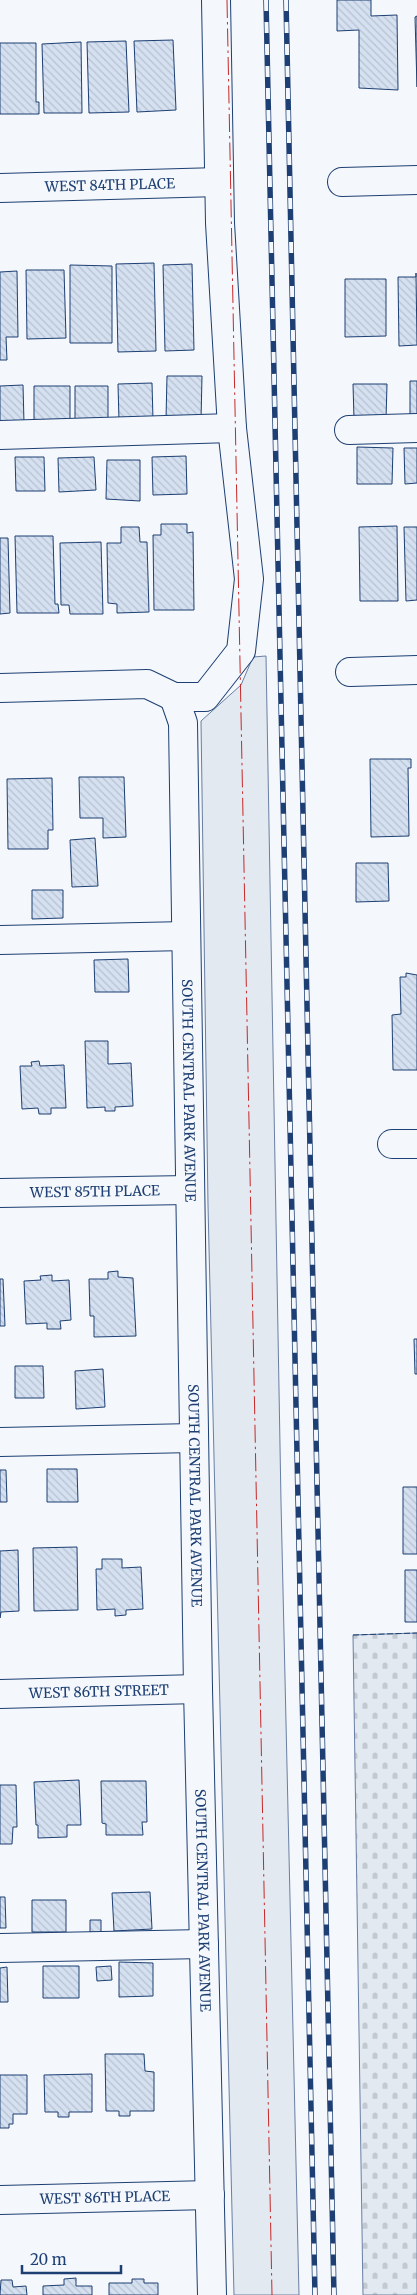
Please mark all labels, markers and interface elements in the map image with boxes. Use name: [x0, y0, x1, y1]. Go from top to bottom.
street label: WEST 84TH PLACE: [44, 174, 175, 196]
street label: SOUTH CENTRAL PARK AVENUE: [178, 979, 199, 1202]
street label: WEST 85TH PLACE: [29, 1181, 160, 1202]
street label: SOUTH CENTRAL PARK AVENUE: [184, 1384, 206, 1607]
street label: WEST 86TH STREET: [28, 1681, 169, 1702]
street label: SOUTH CENTRAL PARK AVENUE: [191, 1789, 214, 2012]
street label: WEST 86TH PLACE: [39, 2187, 170, 2208]
scale bar: [22, 2242, 121, 2274]
text: 20 m: [30, 2250, 67, 2269]

